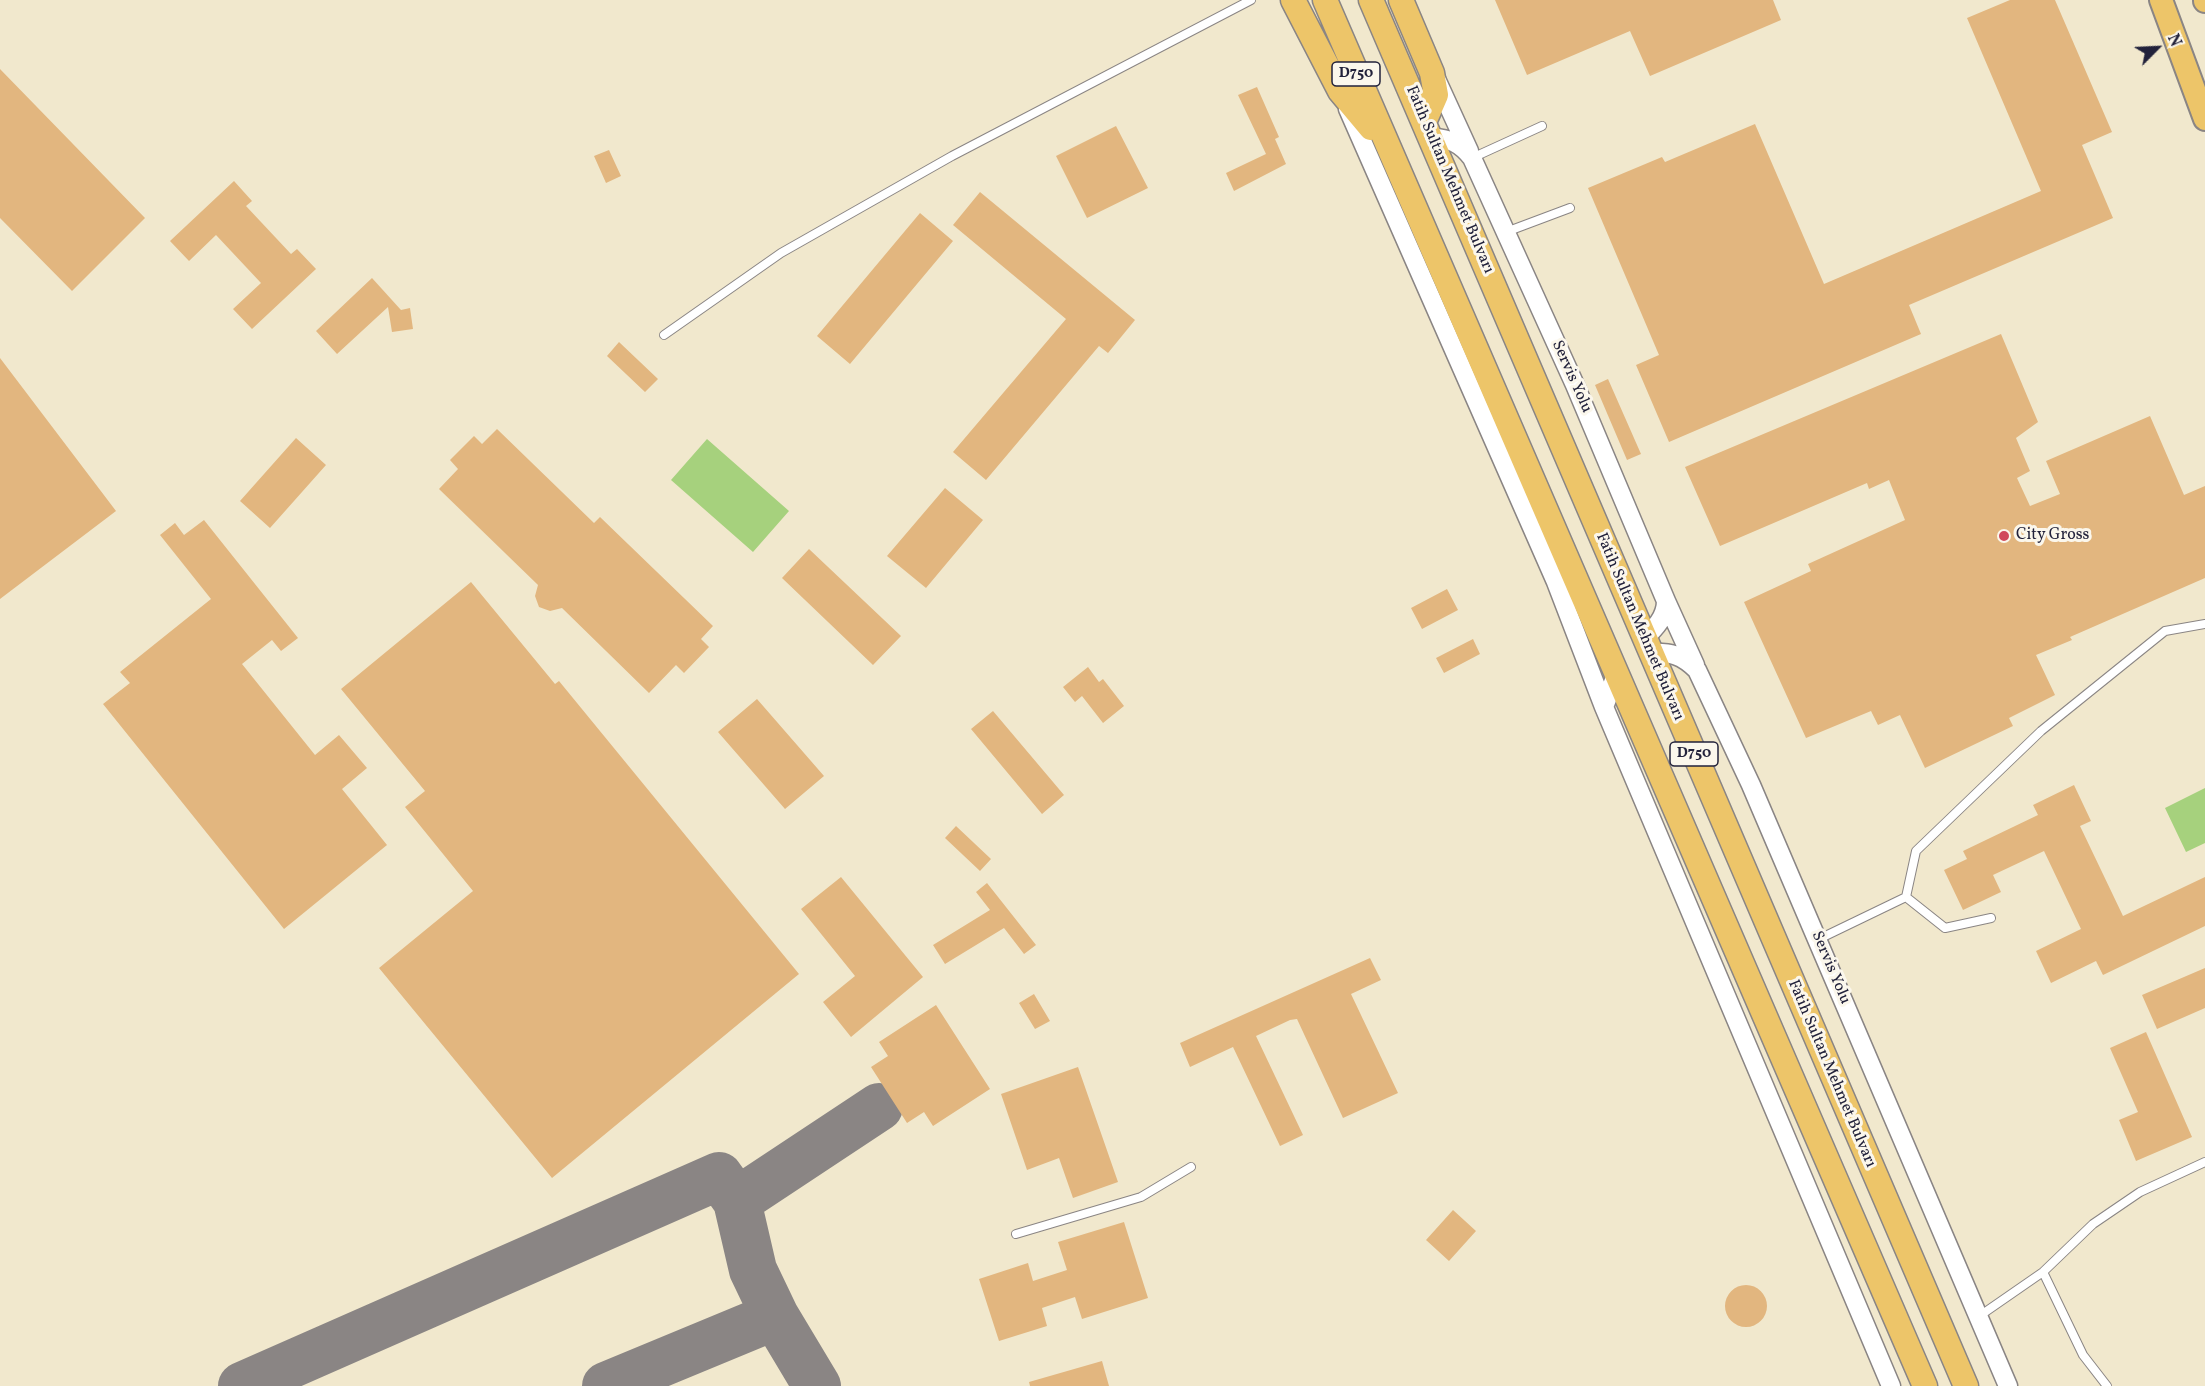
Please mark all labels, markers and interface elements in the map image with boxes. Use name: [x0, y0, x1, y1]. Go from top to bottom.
north arrow: [2127, 18, 2187, 78]
text: N: [2161, 31, 2186, 50]
road number: D750: [1332, 62, 1380, 86]
street label: Fatih Sultan Mehmet Bulvarı: [1401, 83, 1497, 277]
street label: Servis Yolu: [1547, 338, 1595, 416]
place label: City Gross: [2016, 526, 2089, 546]
marker: City Gross: [1997, 529, 2011, 543]
street label: Fatih Sultan Mehmet Bulvarı: [1591, 530, 1687, 724]
road number: D750: [1670, 742, 1718, 766]
street label: Servis Yolu: [1806, 929, 1854, 1007]
street label: Fatih Sultan Mehmet Bulvarı: [1783, 977, 1879, 1171]

